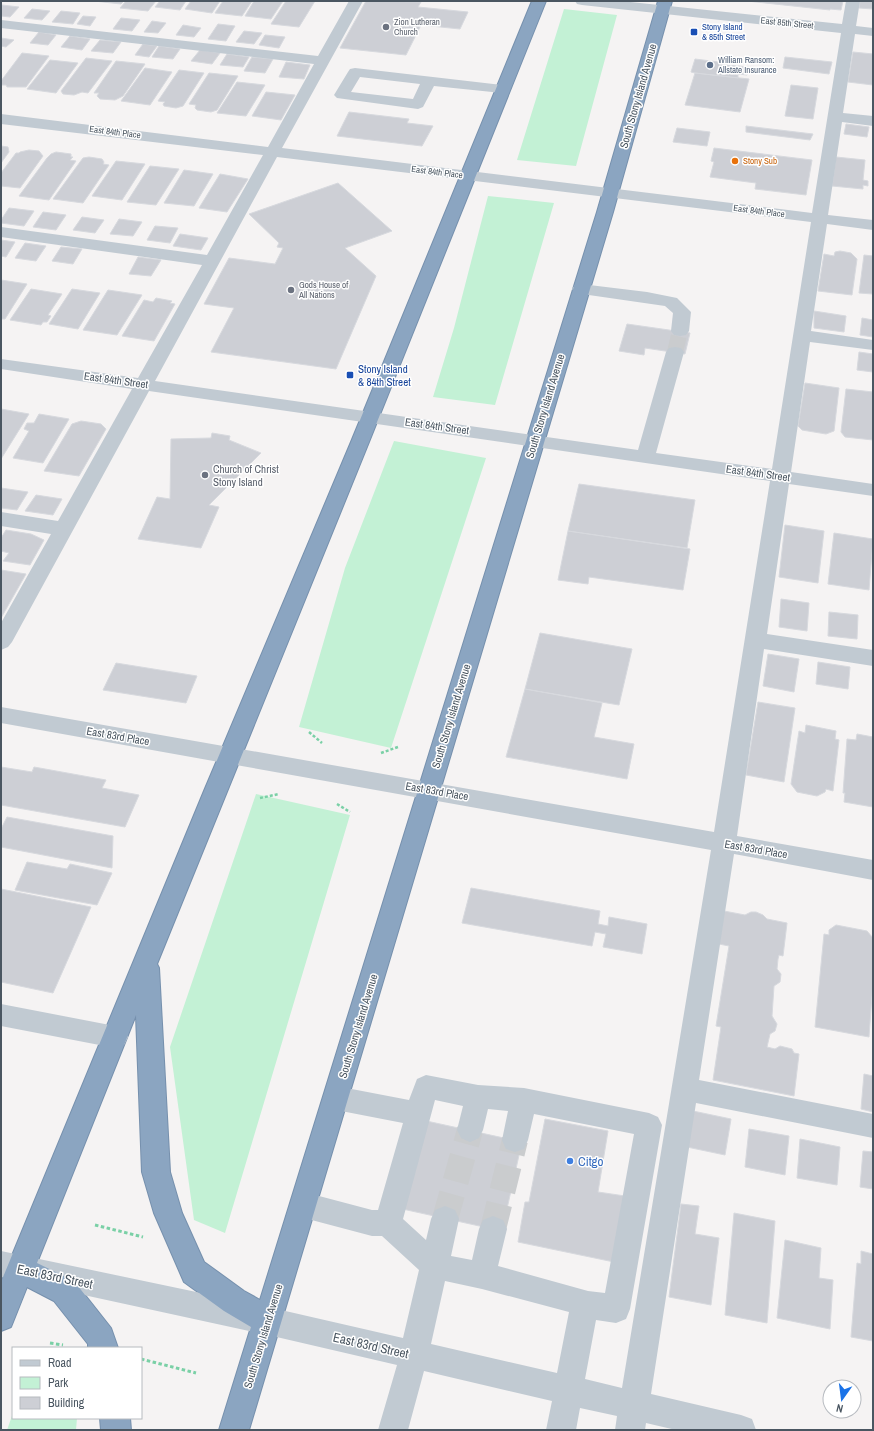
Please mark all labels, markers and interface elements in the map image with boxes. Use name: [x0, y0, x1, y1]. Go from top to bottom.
street label: East 85th Street: [760, 14, 814, 32]
place label: Zion Lutheran Church: [394, 16, 440, 38]
place label: Stony Island & 85th Street: [702, 21, 745, 43]
marker: Zion Lutheran Church: [381, 22, 391, 32]
marker: Stony Island & 85th Street: [689, 27, 699, 37]
street label: South Stony Island Avenue: [616, 42, 660, 150]
place label: William Ransom: Allstate Insurance: [717, 54, 777, 76]
marker: William Ransom: Allstate Insurance: [705, 60, 715, 70]
street label: East 84th Place: [89, 123, 141, 141]
place label: Stony Sub: [743, 155, 777, 167]
marker: Stony Sub: [730, 156, 740, 166]
street label: East 84th Place: [411, 163, 463, 181]
street label: East 84th Place: [733, 202, 785, 220]
place label: Gods House of All Nations: [298, 279, 349, 301]
marker: Gods House of All Nations: [286, 285, 296, 295]
street label: South Stony Island Avenue: [522, 352, 568, 460]
place label: Stony Island & 84th Street: [358, 362, 411, 389]
street label: East 84th Street: [83, 369, 149, 392]
marker: Stony Island & 84th Street: [345, 370, 355, 380]
street label: East 84th Street: [404, 415, 470, 438]
place label: Church of Christ Stony Island: [213, 462, 279, 489]
street label: East 84th Street: [725, 462, 791, 485]
marker: Church of Christ Stony Island: [200, 470, 210, 480]
street label: South Stony Island Avenue: [428, 662, 474, 770]
street label: East 83rd Place: [85, 724, 151, 748]
street label: East 83rd Place: [404, 779, 470, 803]
street label: East 83rd Place: [723, 837, 789, 861]
street label: South Stony Island Avenue: [335, 972, 381, 1080]
place label: Citgo: [578, 1153, 604, 1170]
marker: Citgo: [565, 1156, 575, 1166]
street label: East 83rd Street: [15, 1260, 94, 1293]
street label: South Stony Island Avenue: [240, 1282, 286, 1390]
street label: East 83rd Street: [331, 1329, 410, 1362]
legend: [12, 1347, 142, 1419]
text: Road: [48, 1355, 72, 1371]
text: Park: [48, 1375, 68, 1391]
north arrow: [822, 1379, 862, 1419]
text: Building: [48, 1395, 85, 1411]
text: N: [835, 1401, 844, 1416]

